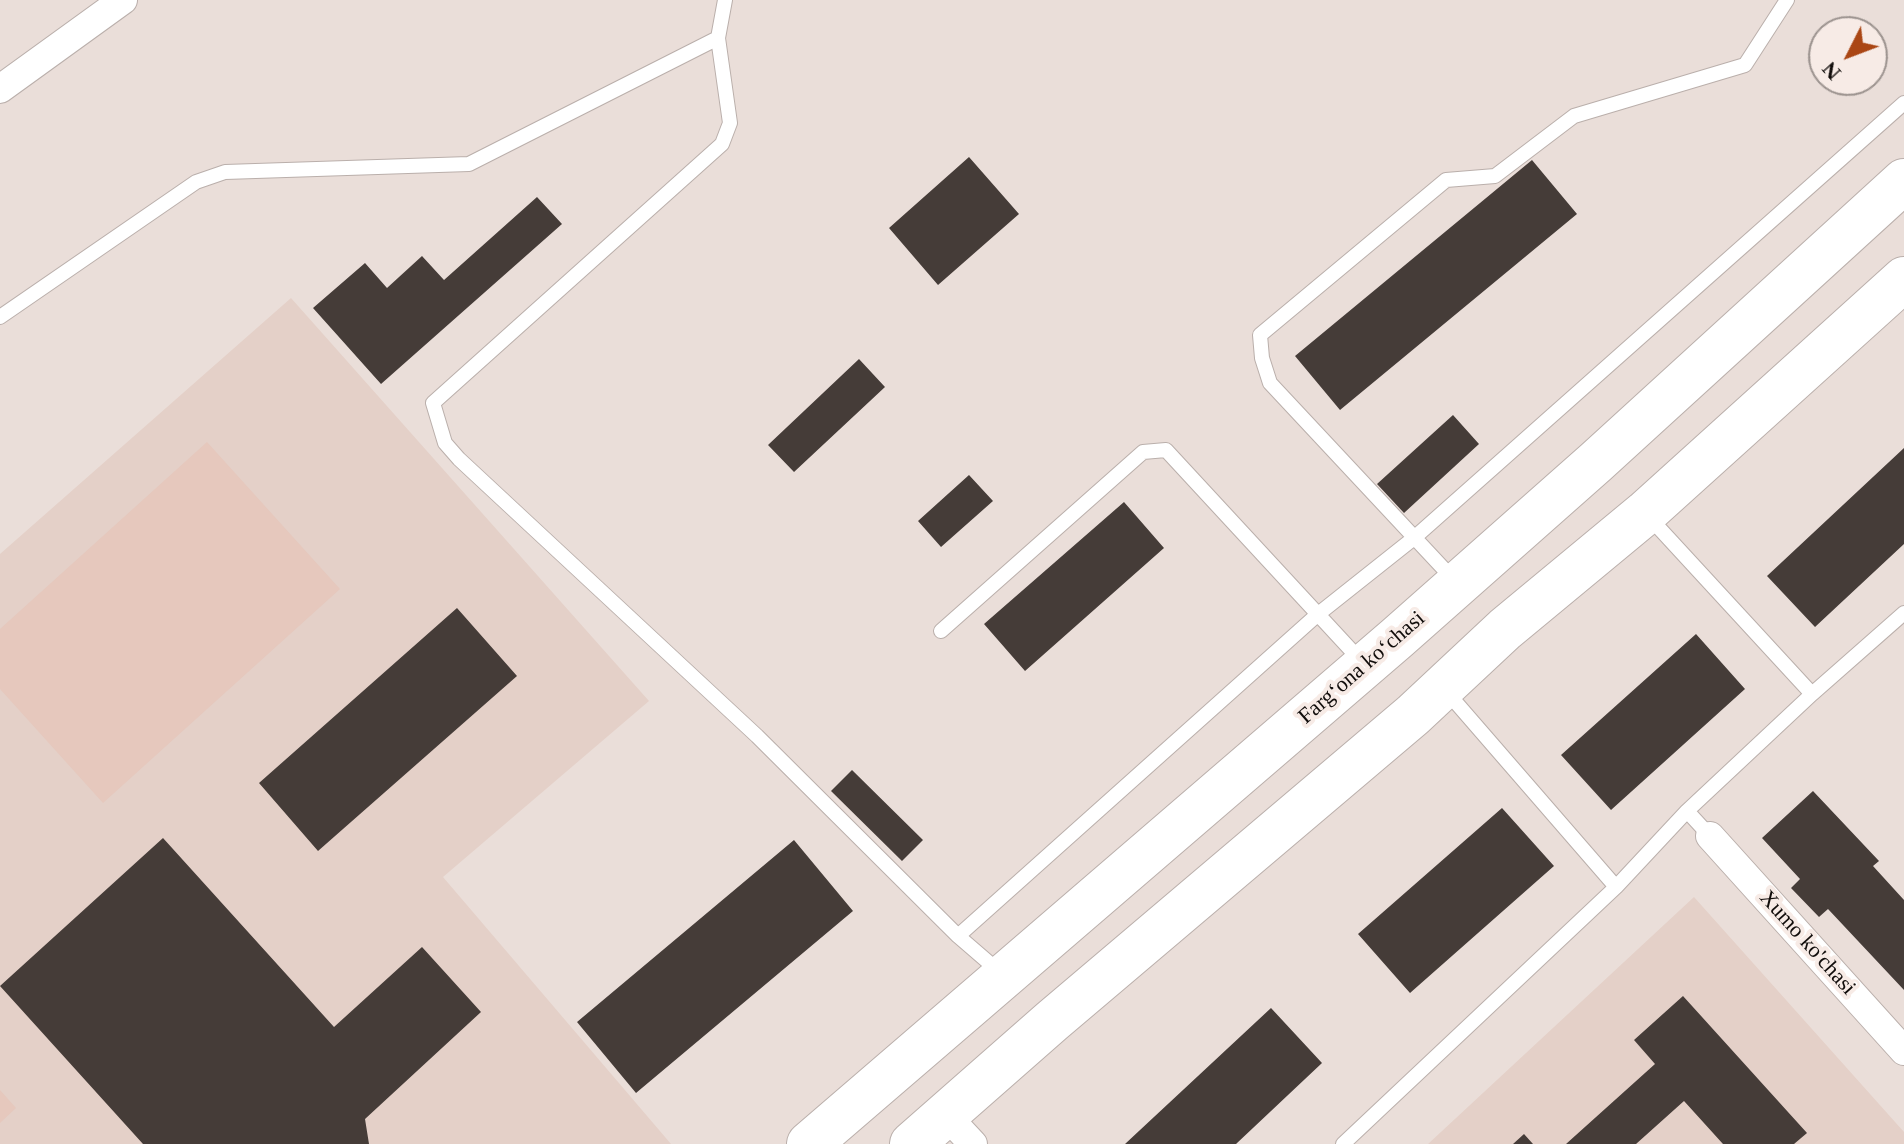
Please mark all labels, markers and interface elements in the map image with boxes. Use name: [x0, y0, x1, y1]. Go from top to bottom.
north arrow: [1808, 16, 1888, 96]
text: N: [1817, 57, 1846, 85]
street label: Fargʻona koʻchasi: [1293, 606, 1431, 730]
street label: Xumo ko'chasi: [1753, 885, 1861, 1001]

